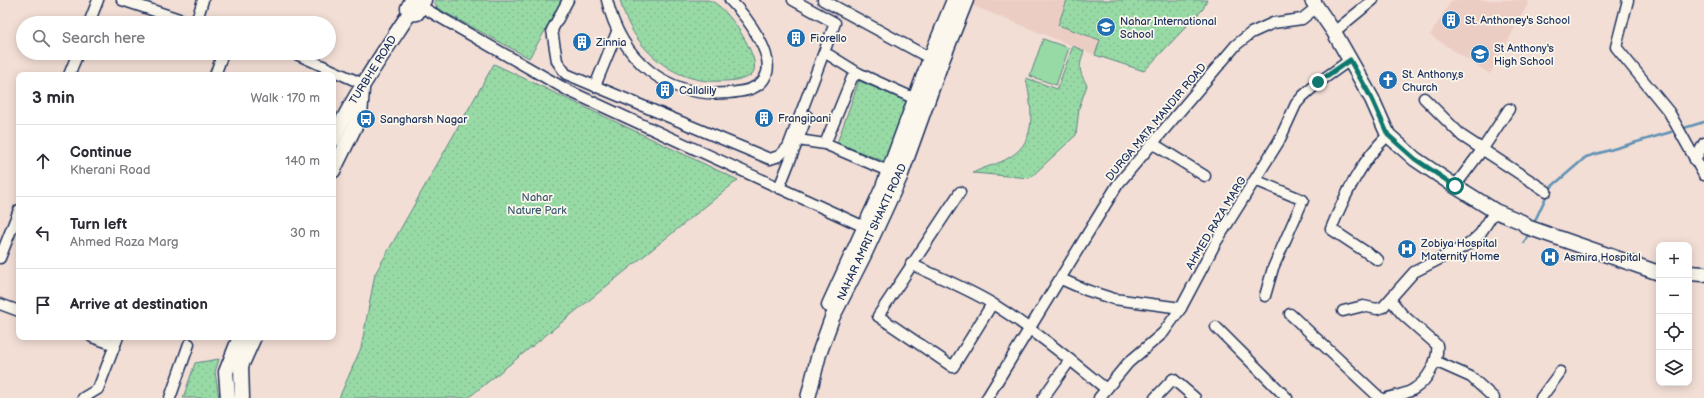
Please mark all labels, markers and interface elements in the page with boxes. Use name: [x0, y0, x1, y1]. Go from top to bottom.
building icon: St. Anthoney's School: [1440, 9, 1462, 31]
place label: St. Anthoney's School: [1465, 14, 1570, 27]
place label: Nahar International School: [1120, 15, 1216, 41]
search box: [16, 16, 336, 60]
school or university icon: Nahar International School: [1095, 16, 1117, 38]
icon: search: [30, 27, 52, 49]
building icon: Fiorello: [785, 27, 807, 49]
text: Search here: [62, 29, 145, 48]
building icon: Zinnia: [571, 31, 593, 53]
place label: Fiorello: [810, 32, 847, 45]
street label: TURBHE ROAD: [347, 33, 399, 107]
place label: Zinnia: [595, 36, 627, 49]
place label: St Anthony's High School: [1494, 42, 1555, 68]
school or university icon: St Anthony's High School: [1469, 43, 1491, 65]
street label: DURGA MATA MANDIR ROAD: [1103, 61, 1209, 183]
place label: St. Anthony,s Church: [1402, 68, 1464, 94]
church icon: St. Anthony,s Church: [1377, 69, 1399, 91]
route end: [1309, 73, 1327, 91]
building icon: Callalily: [654, 79, 676, 101]
place label: Callalily: [679, 84, 717, 97]
text: 3 min: [32, 88, 75, 108]
text: Walk · 170 m: [250, 90, 320, 106]
building icon: Frangipani: [753, 107, 775, 129]
bus stop icon: Sangharsh Nagar: [355, 108, 377, 130]
place label: Frangipani: [778, 112, 831, 125]
place label: Sangharsh Nagar: [380, 113, 468, 126]
text: Continue: [70, 143, 132, 162]
icon: ahead: [32, 150, 54, 172]
text: 140 m: [285, 153, 320, 169]
text: Kherani Road: [70, 162, 150, 178]
street label: NAHAR AMRIT SHAKTI ROAD: [835, 162, 909, 302]
street label: AHMED RAZA MARG: [1183, 174, 1249, 272]
route start: [1446, 177, 1464, 195]
park label: Nahar Nature Park: [507, 191, 567, 217]
text: Turn left: [70, 215, 127, 234]
icon: left: [32, 222, 54, 244]
text: 30 m: [290, 225, 320, 241]
text: Ahmed Raza Marg: [70, 234, 179, 250]
place label: Zobiya Hospital Maternity Home: [1420, 237, 1500, 263]
hospital icon: Zobiya Hospital Maternity Home: [1396, 238, 1418, 260]
map controls: [1656, 242, 1692, 386]
button: +: [1656, 242, 1692, 278]
hospital icon: Asmira Hospital: [1539, 246, 1561, 268]
place label: Asmira Hospital: [1564, 251, 1641, 264]
button: −: [1656, 278, 1692, 314]
icon: arrive: [32, 294, 54, 316]
text: Arrive at destination: [70, 295, 208, 314]
button: locate: [1656, 314, 1692, 350]
button: layers: [1656, 350, 1692, 386]

